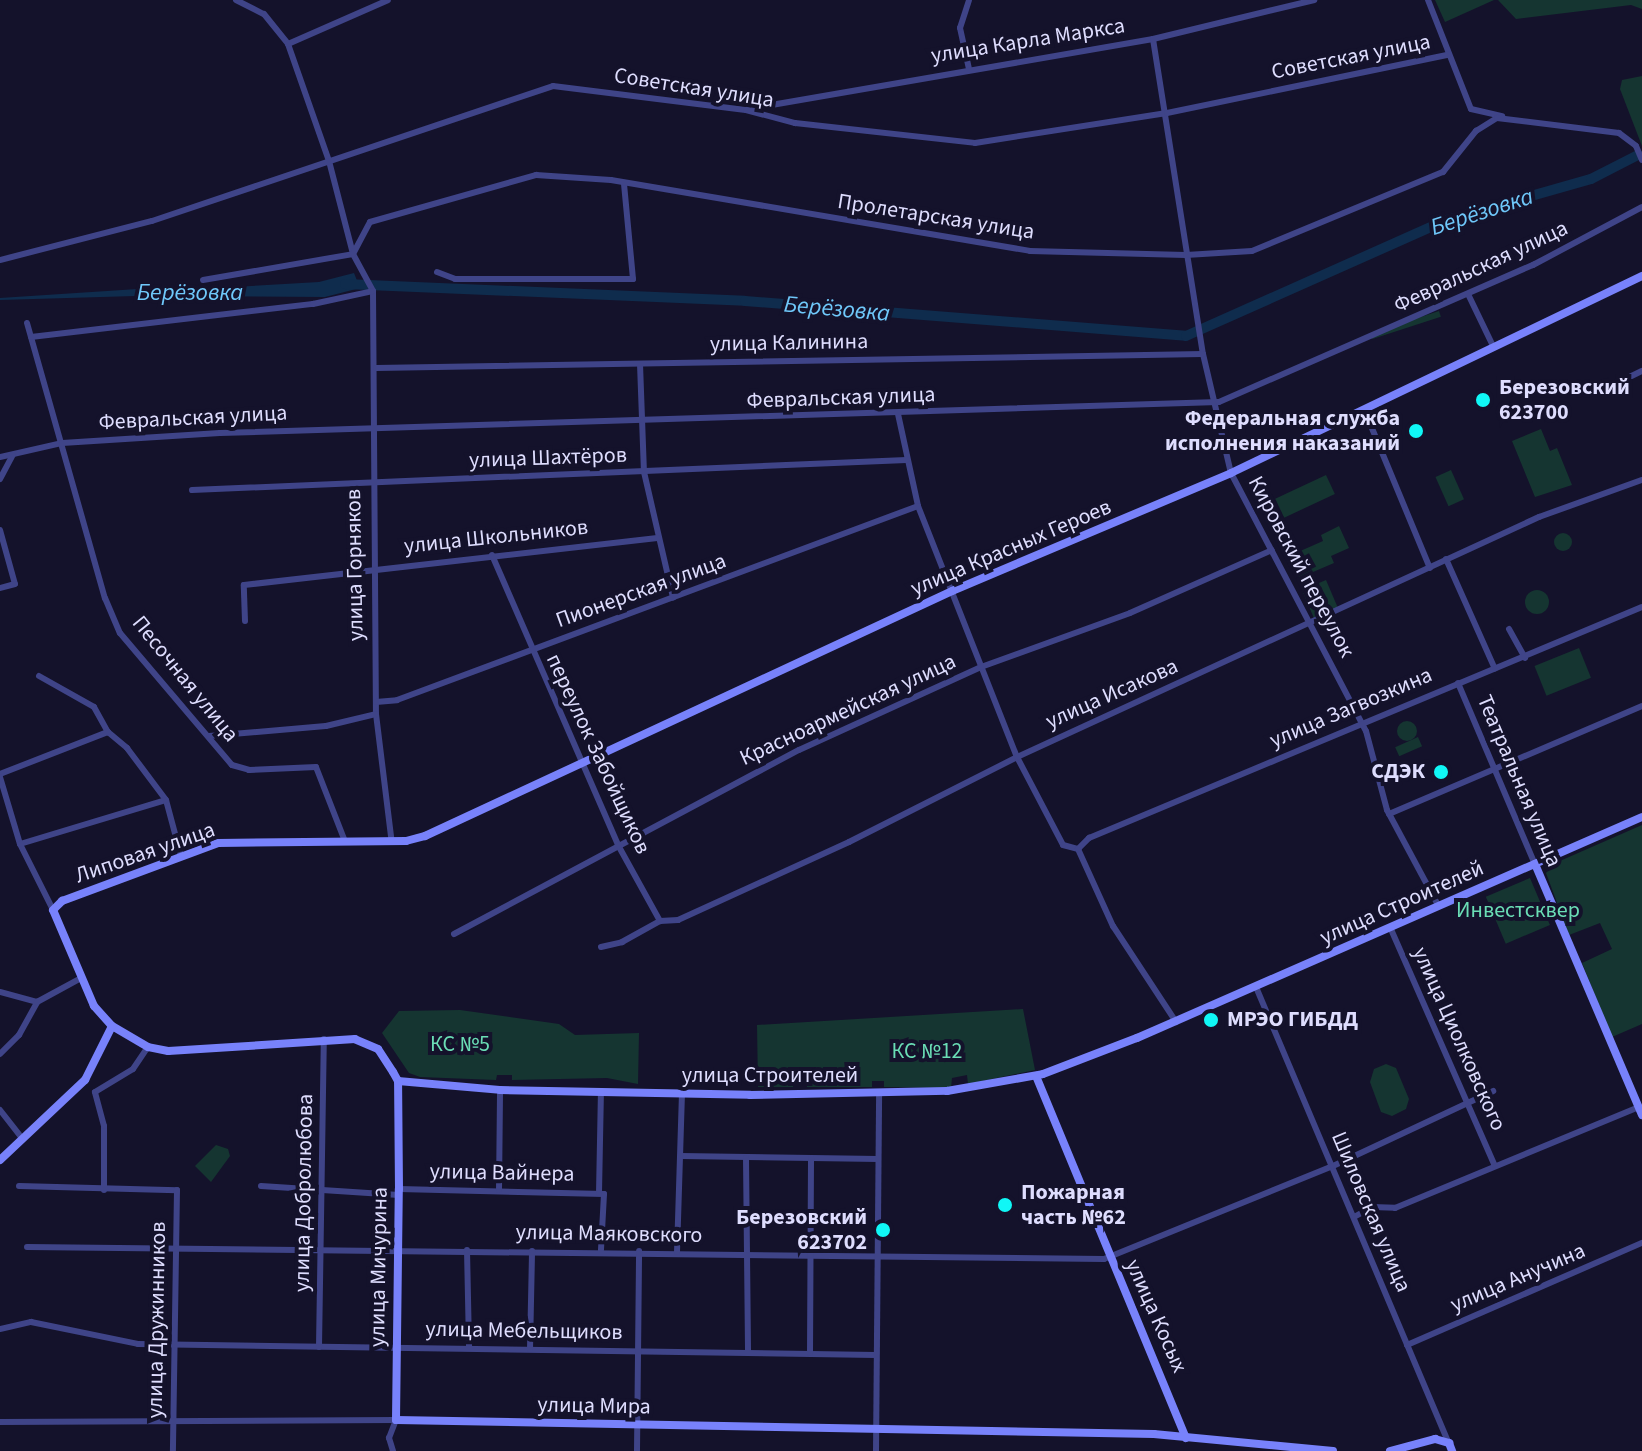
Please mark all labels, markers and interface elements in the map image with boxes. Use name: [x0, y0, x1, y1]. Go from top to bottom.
street label: улица Карла Маркса: [929, 13, 1127, 69]
street label: Советская улица: [1269, 29, 1433, 85]
street label: Советская улица: [612, 62, 776, 114]
water label: Берёзовка: [1427, 182, 1537, 242]
street label: Пролетарская улица: [836, 188, 1036, 246]
street label: Февральская улица: [1390, 215, 1572, 319]
water label: Берёзовка: [137, 279, 243, 307]
water label: Берёзовка: [783, 290, 891, 328]
street label: улица Калинина: [710, 328, 868, 358]
place label: Березовский 623700: [1499, 374, 1630, 426]
street label: Февральская улица: [746, 382, 936, 414]
marker: Березовский 623700: [1474, 391, 1492, 409]
street label: Февральская улица: [98, 400, 288, 436]
place label: Федеральная служба исполнения наказаний: [1165, 405, 1400, 456]
marker: Федеральная служба исполнения наказаний: [1407, 422, 1425, 440]
street label: улица Шахтёров: [469, 442, 627, 474]
street label: Кировский переулок: [1242, 472, 1360, 662]
street label: улица Горняков: [340, 489, 370, 641]
street label: улица Красных Героев: [907, 494, 1115, 602]
street label: улица Школьников: [403, 514, 589, 560]
street label: Пионерская улица: [552, 548, 730, 634]
street label: Песочная улица: [126, 611, 244, 747]
street label: Красноармейская улица: [736, 648, 960, 772]
street label: переулок Забойщиков: [540, 650, 656, 858]
street label: улица Исакова: [1042, 653, 1182, 735]
street label: улица Загвозкина: [1266, 662, 1436, 754]
street label: Театральная улица: [1471, 691, 1567, 871]
place label: СДЭК: [1371, 759, 1425, 785]
marker: СДЭК: [1432, 763, 1450, 781]
street label: Липовая улица: [72, 817, 218, 889]
street label: улица Строителей: [1316, 855, 1488, 951]
park label: Инвестсквер: [1456, 898, 1580, 924]
street label: улица Циолковского: [1407, 943, 1511, 1135]
place label: МРЭО ГИБДД: [1227, 1007, 1358, 1033]
marker: МРЭО ГИБДД: [1202, 1011, 1220, 1029]
park label: КС №5: [430, 1032, 490, 1058]
park label: КС №12: [892, 1039, 962, 1065]
street label: улица Строителей: [682, 1063, 858, 1089]
street label: улица Добролюбова: [289, 1094, 319, 1292]
street label: Шиловская улица: [1325, 1128, 1417, 1296]
street label: улица Вайнера: [429, 1159, 575, 1187]
place label: Пожарная часть №62: [1021, 1179, 1126, 1230]
street label: улица Мичурина: [364, 1187, 394, 1347]
marker: Пожарная часть №62: [996, 1196, 1014, 1214]
place label: Березовский 623702: [736, 1204, 867, 1256]
street label: улица Маяковского: [515, 1219, 703, 1249]
street label: улица Дружинников: [142, 1221, 172, 1419]
marker: Березовский 623702: [874, 1221, 892, 1239]
street label: улица Анучина: [1447, 1238, 1589, 1318]
street label: улица Косых: [1119, 1255, 1193, 1377]
street label: улица Мебельщиков: [425, 1316, 623, 1346]
street label: улица Мира: [537, 1392, 651, 1420]

